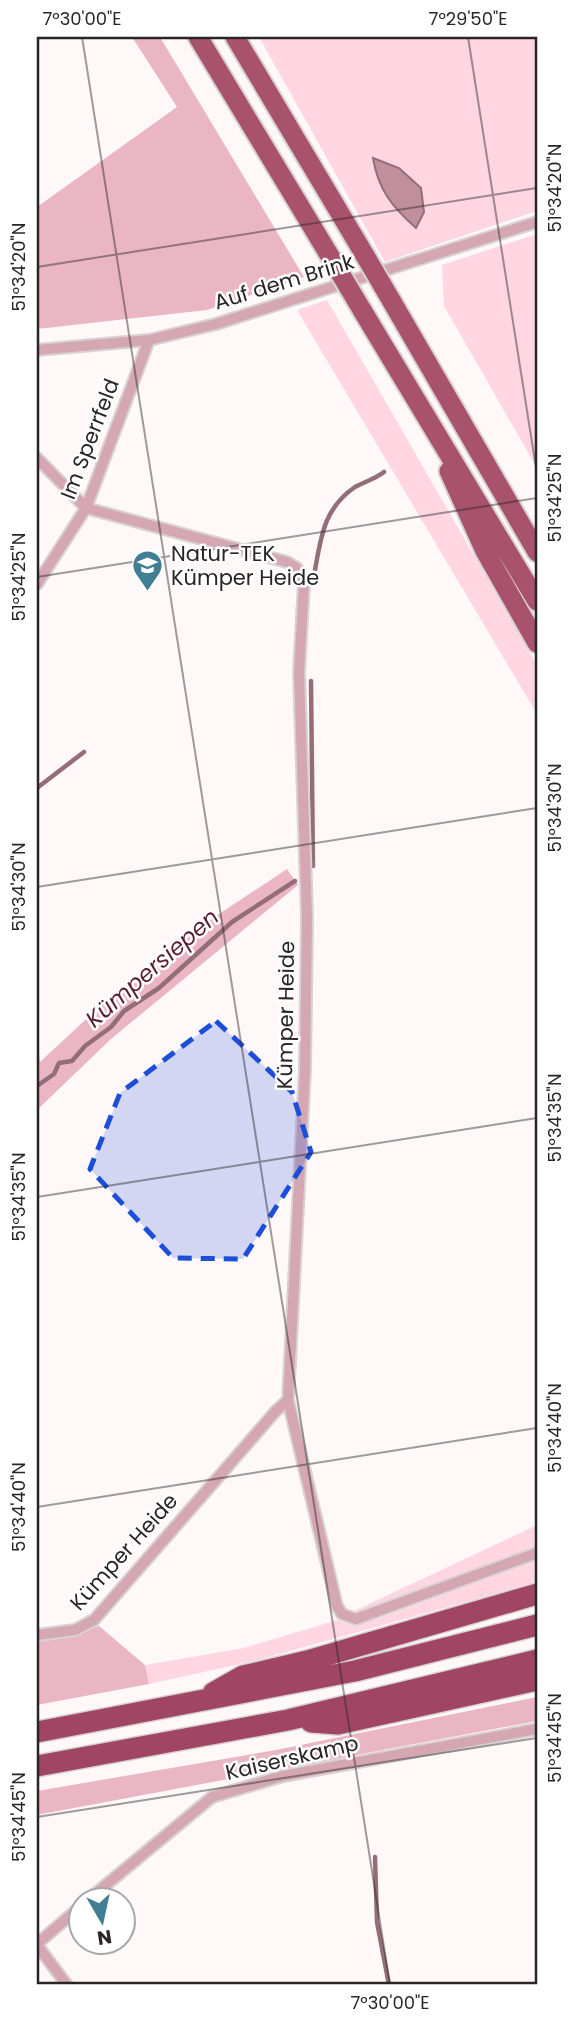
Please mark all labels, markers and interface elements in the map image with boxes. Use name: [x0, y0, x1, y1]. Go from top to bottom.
text: 7°30'00"E: [42, 6, 122, 31]
text: 7°29'50"E: [429, 6, 507, 31]
text: 51°34'20"N: [542, 144, 567, 232]
text: 51°34'20"N: [6, 223, 31, 311]
street label: Auf dem Brink: [210, 246, 357, 317]
street label: Im Sperrfeld: [53, 374, 126, 503]
text: 51°34'25"N: [542, 454, 567, 542]
text: 51°34'25"N: [6, 533, 31, 621]
place label: Natur-TEK Kümper Heide: [171, 539, 319, 592]
school or university icon: Natur-TEK Kümper Heide: [131, 549, 165, 593]
text: 51°34'30"N: [542, 763, 567, 853]
text: 51°34'30"N: [6, 842, 31, 932]
water label: Kümpersiepen: [78, 901, 226, 1035]
street label: Kümper Heide: [270, 941, 301, 1089]
text: 51°34'35"N: [542, 1073, 567, 1163]
text: 51°34'35"N: [6, 1152, 31, 1242]
text: 51°34'40"N: [542, 1383, 567, 1473]
text: 51°34'40"N: [6, 1462, 31, 1552]
street label: Kümper Heide: [63, 1487, 184, 1616]
text: 51°34'45"N: [542, 1693, 567, 1783]
street label: Kaiserskamp: [223, 1728, 361, 1787]
text: 51°34'45"N: [6, 1772, 31, 1862]
north arrow: [66, 1885, 136, 1955]
text: N: [95, 1923, 114, 1952]
text: 7°30'00"E: [350, 1990, 430, 2015]

